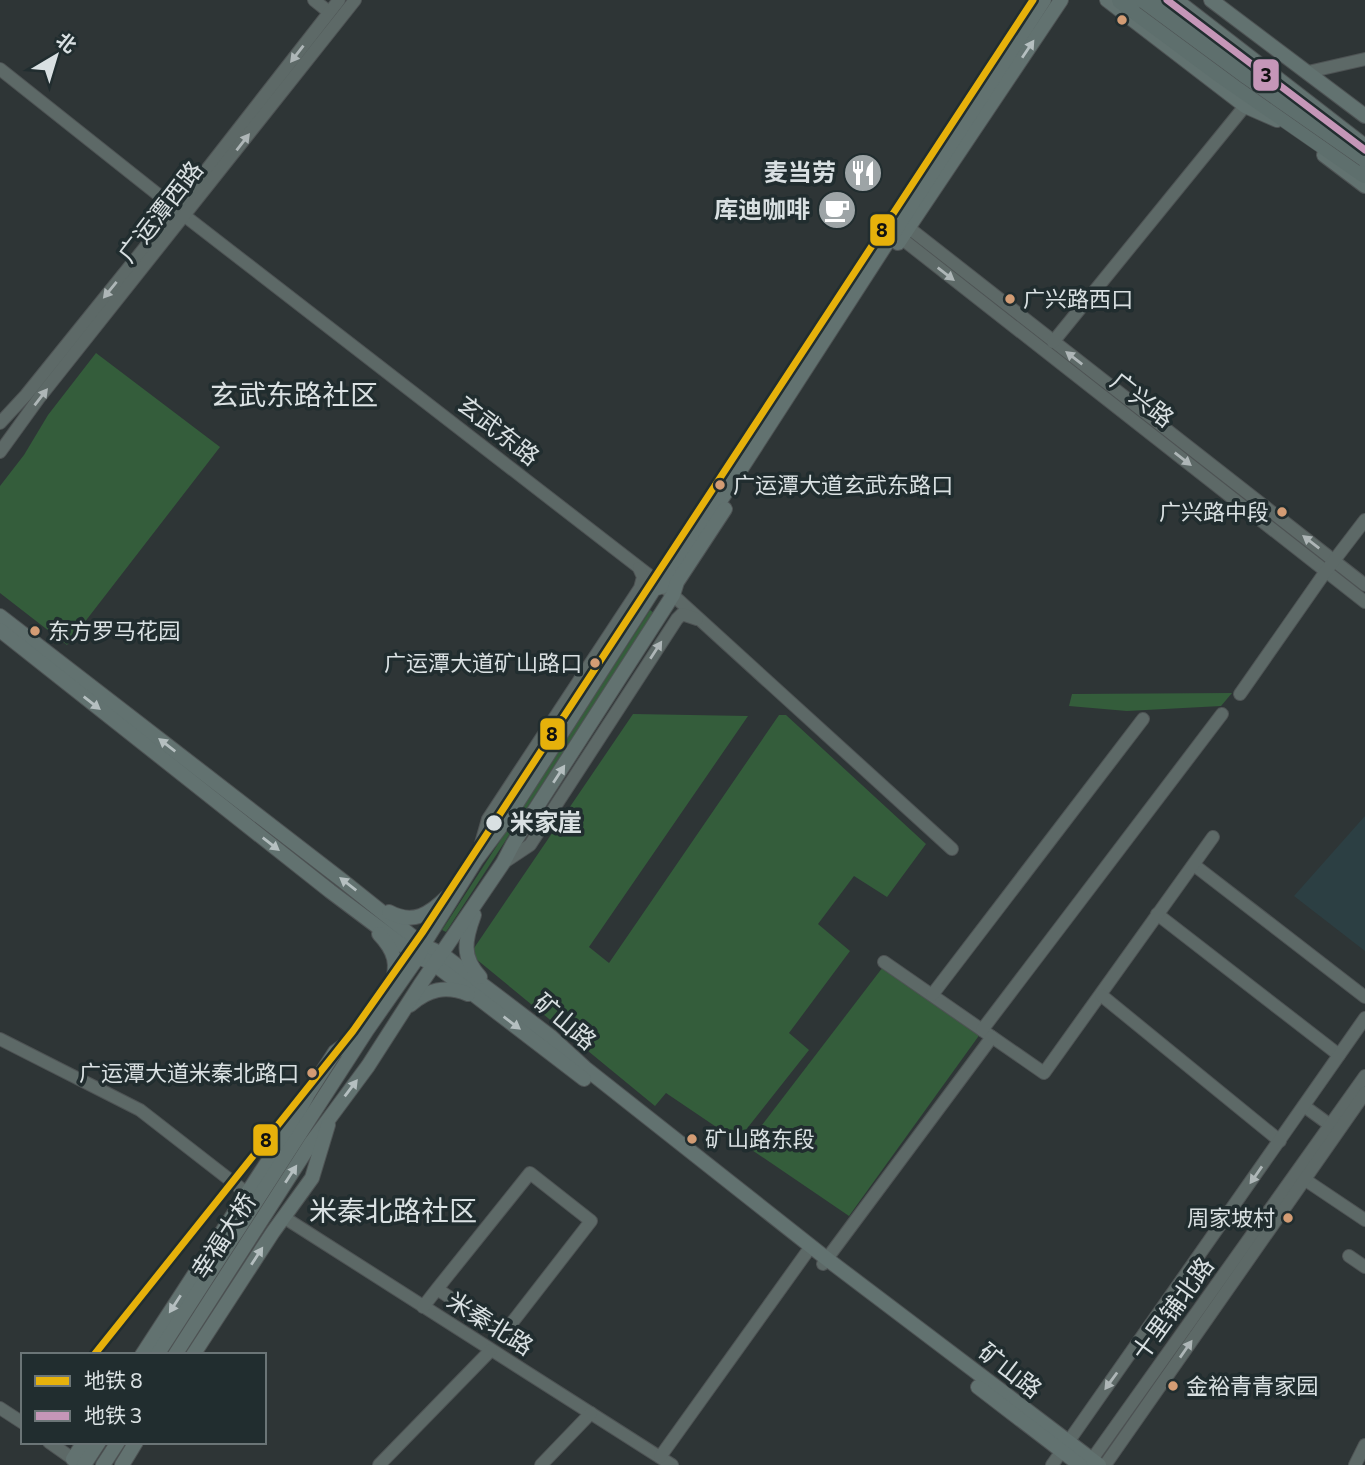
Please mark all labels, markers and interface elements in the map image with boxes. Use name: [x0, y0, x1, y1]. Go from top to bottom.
unlabelled marker: [1115, 13, 1129, 27]
north arrow: [21, 21, 91, 91]
text: 北: [52, 27, 81, 57]
one-way arrow: [1021, 40, 1035, 58]
one-way arrow: [290, 45, 304, 63]
line badge: 3: [1252, 58, 1280, 92]
text: 3: [1260, 63, 1272, 86]
one-way arrow: [236, 133, 250, 151]
restaurant icon: 麦当劳: [842, 152, 884, 194]
street label: 广运潭西路: [111, 155, 208, 267]
place label: 麦当劳: [764, 157, 836, 186]
cafe icon: 库迪咖啡: [816, 189, 858, 231]
place label: 库迪咖啡: [714, 194, 810, 223]
line badge: 8: [869, 213, 896, 247]
text: 8: [876, 218, 888, 241]
one-way arrow: [937, 266, 955, 281]
one-way arrow: [103, 281, 118, 299]
place label: 广兴路西口: [1023, 285, 1133, 312]
marker: 广兴路西口: [1003, 292, 1017, 306]
one-way arrow: [1065, 350, 1083, 365]
street label: 广兴路: [1106, 365, 1180, 432]
district label: 玄武东路社区: [210, 377, 378, 411]
one-way arrow: [33, 388, 48, 406]
street label: 玄武东路: [452, 389, 546, 471]
one-way arrow: [1174, 452, 1192, 467]
place label: 广运潭大道玄武东路口: [733, 471, 953, 498]
marker: 广运潭大道玄武东路口: [713, 478, 727, 492]
place label: 广兴路中段: [1159, 498, 1269, 525]
marker: 广兴路中段: [1275, 505, 1289, 519]
one-way arrow: [1303, 535, 1321, 550]
place label: 东方罗马花园: [48, 617, 180, 644]
marker: 东方罗马花园: [28, 624, 42, 638]
one-way arrow: [650, 641, 663, 660]
place label: 广运潭大道矿山路口: [384, 649, 582, 676]
marker: 广运潭大道矿山路口: [588, 656, 602, 670]
one-way arrow: [83, 695, 101, 710]
line badge: 8: [539, 717, 566, 751]
text: 8: [546, 722, 558, 745]
one-way arrow: [159, 738, 177, 753]
one-way arrow: [552, 764, 565, 784]
place label: 米家崖: [510, 807, 582, 836]
marker: 米家崖: [484, 813, 504, 833]
one-way arrow: [262, 836, 279, 851]
one-way arrow: [339, 877, 357, 892]
street label: 矿山路: [529, 987, 603, 1055]
one-way arrow: [503, 1016, 521, 1030]
place label: 广运潭大道米秦北路口: [79, 1059, 299, 1086]
marker: 广运潭大道米秦北路口: [305, 1066, 319, 1080]
one-way arrow: [344, 1079, 359, 1097]
line badge: 8: [252, 1123, 279, 1157]
place label: 矿山路东段: [705, 1125, 815, 1152]
text: 8: [260, 1128, 272, 1151]
marker: 矿山路东段: [685, 1132, 699, 1146]
one-way arrow: [285, 1164, 298, 1183]
one-way arrow: [1249, 1166, 1263, 1184]
street label: 幸福大桥: [184, 1187, 261, 1283]
district label: 米秦北路社区: [309, 1193, 477, 1227]
place label: 周家坡村: [1187, 1204, 1275, 1231]
marker: 周家坡村: [1281, 1211, 1295, 1225]
one-way arrow: [250, 1247, 263, 1266]
street label: 十里铺北路: [1125, 1251, 1219, 1365]
street label: 米秦北路: [442, 1285, 539, 1360]
one-way arrow: [169, 1294, 182, 1314]
street label: 矿山路: [974, 1336, 1048, 1403]
one-way arrow: [1179, 1339, 1192, 1358]
legend: [21, 1353, 266, 1444]
text: 地铁 8: [84, 1367, 143, 1392]
one-way arrow: [1105, 1372, 1119, 1390]
place label: 金裕青青家园: [1186, 1372, 1318, 1399]
marker: 金裕青青家园: [1166, 1379, 1180, 1393]
text: 地铁 3: [84, 1402, 142, 1427]

